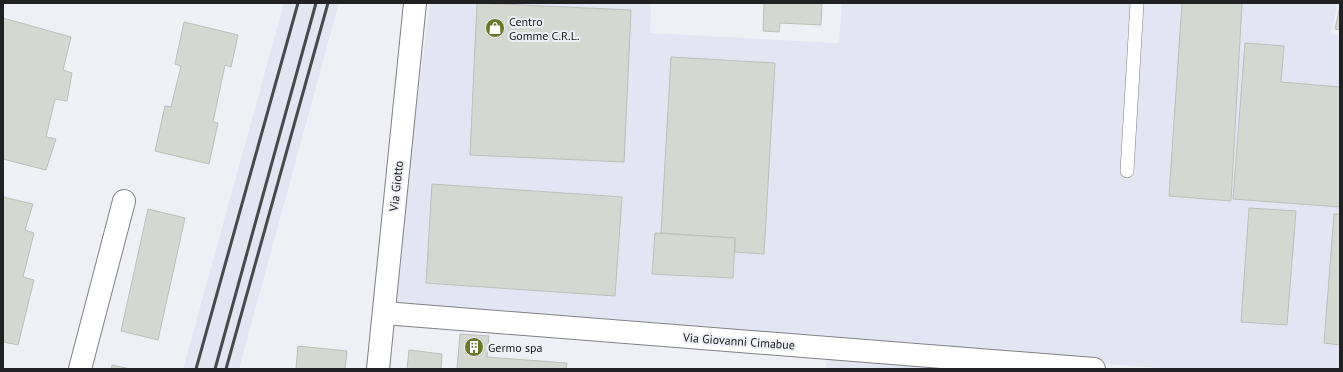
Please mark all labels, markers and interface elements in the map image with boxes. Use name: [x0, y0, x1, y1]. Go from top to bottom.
place label: Centro Gomme C.R.L.: [509, 14, 579, 43]
shop icon: Centro Gomme C.R.L.: [484, 17, 506, 39]
street label: Via Giotto: [386, 160, 406, 213]
street label: Via Giovanni Cimabue: [682, 330, 795, 352]
building icon: Germo spa: [463, 336, 485, 358]
place label: Germo spa: [488, 340, 542, 355]

